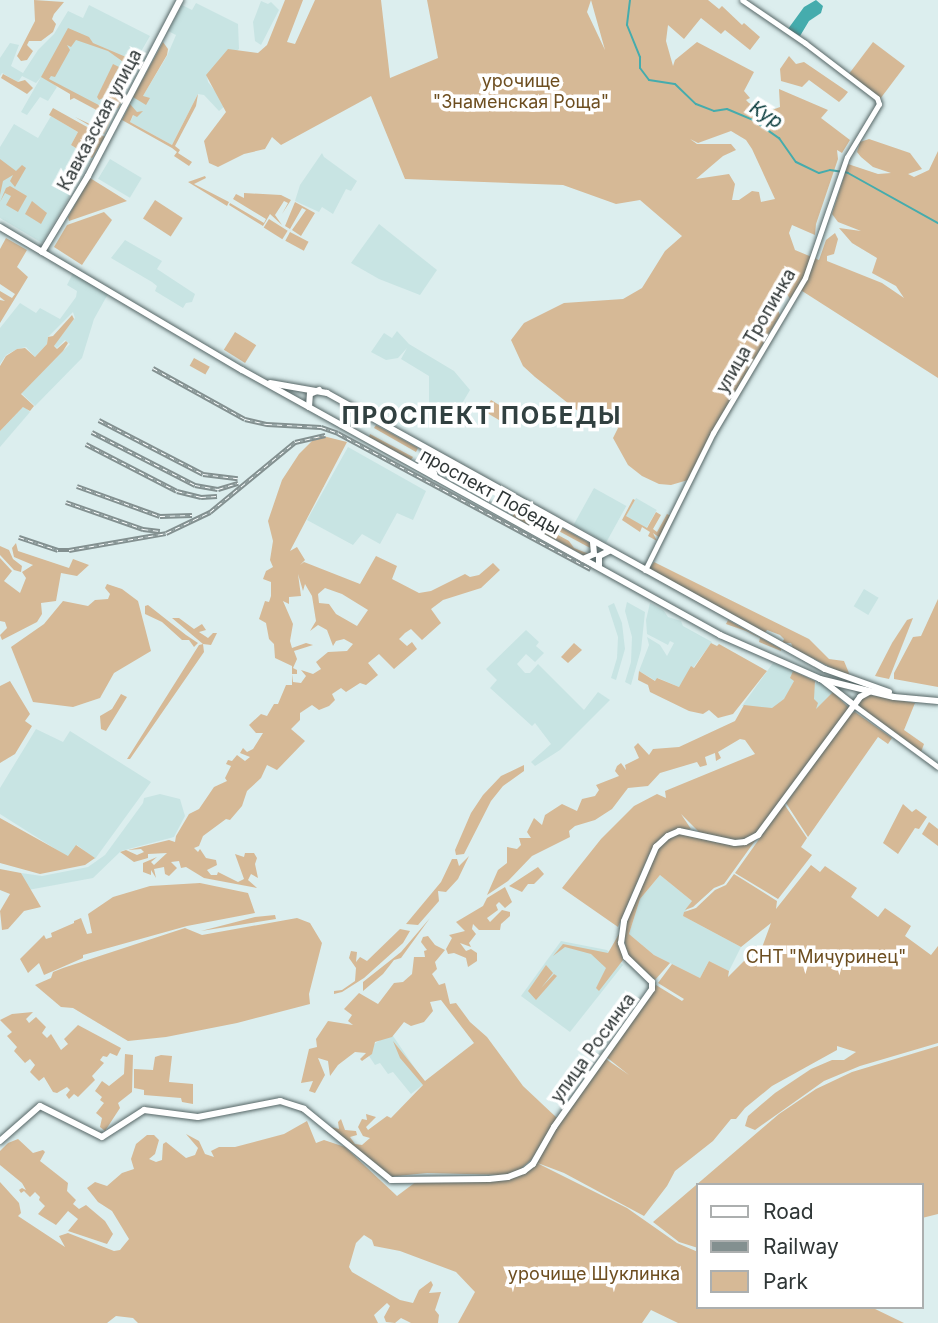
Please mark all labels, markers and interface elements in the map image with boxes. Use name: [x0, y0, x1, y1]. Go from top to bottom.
street label: Кавказская улица: [54, 45, 146, 195]
park label: урочище "Знаменская Роща": [433, 71, 609, 114]
water label: Кур: [745, 96, 787, 134]
street label: улица Тропинка: [712, 265, 800, 397]
district label: ПРОСПЕКТ ПОБЕДЫ: [344, 402, 620, 430]
street label: проспект Победы: [416, 445, 564, 539]
park label: СНТ "Мичуринец": [746, 946, 906, 968]
street label: улица Росинка: [546, 989, 640, 1107]
legend: [696, 1183, 924, 1309]
text: Road: [763, 1199, 814, 1224]
text: Railway: [763, 1234, 839, 1259]
park label: урочище Шуклинка: [508, 1263, 680, 1285]
text: Park: [763, 1269, 808, 1294]

